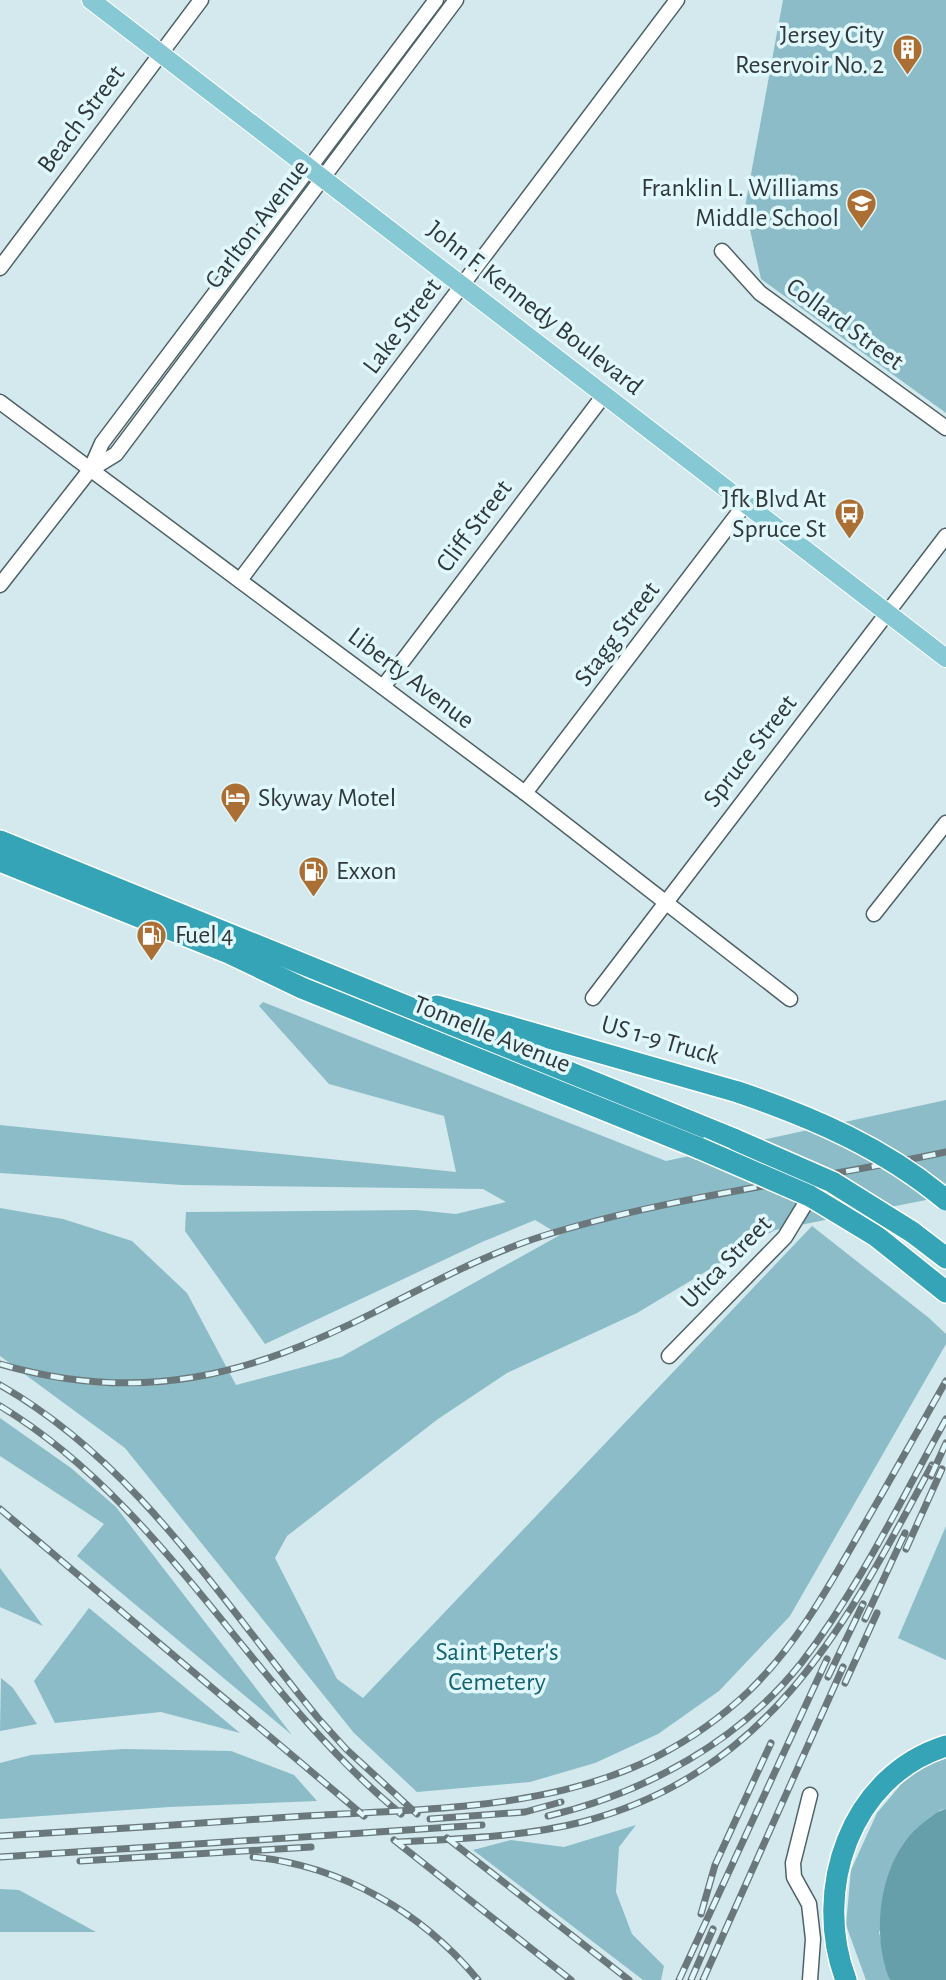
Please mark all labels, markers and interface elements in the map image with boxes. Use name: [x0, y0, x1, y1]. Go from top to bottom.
place label: Jersey City Reservoir No. 2: [735, 22, 884, 78]
building icon: Jersey City Reservoir No. 2: [890, 33, 924, 77]
street label: Beach Street: [32, 61, 130, 177]
street label: Carlton Avenue: [200, 155, 314, 293]
place label: Franklin L. Williams Middle School: [641, 175, 839, 231]
school or university icon: Franklin L. Williams Middle School: [845, 186, 879, 230]
street label: John F. Kennedy Boulevard: [422, 216, 648, 400]
street label: Collard Street: [782, 273, 908, 375]
street label: Lake Street: [358, 274, 446, 378]
street label: Cliff Street: [431, 475, 517, 577]
place label: Jfk Blvd At Spruce St: [722, 486, 826, 542]
bus stop icon: Jfk Blvd At Spruce St: [832, 497, 866, 541]
street label: Stagg Street: [569, 577, 665, 691]
street label: Liberty Avenue: [343, 622, 479, 734]
street label: Spruce Street: [698, 690, 802, 812]
hotel icon: Skyway Motel: [218, 781, 252, 825]
place label: Skyway Motel: [258, 785, 396, 811]
fuel station icon: Exxon: [296, 854, 330, 898]
place label: Exxon: [336, 858, 397, 884]
fuel station icon: Fuel 4: [135, 918, 169, 962]
place label: Fuel 4: [175, 922, 234, 948]
street label: Tonnelle Avenue: [410, 991, 574, 1077]
street label: US 1-9 Truck: [598, 1011, 722, 1069]
street label: Utica Street: [676, 1210, 776, 1314]
park label: Saint Peter's Cemetery: [435, 1639, 559, 1695]

